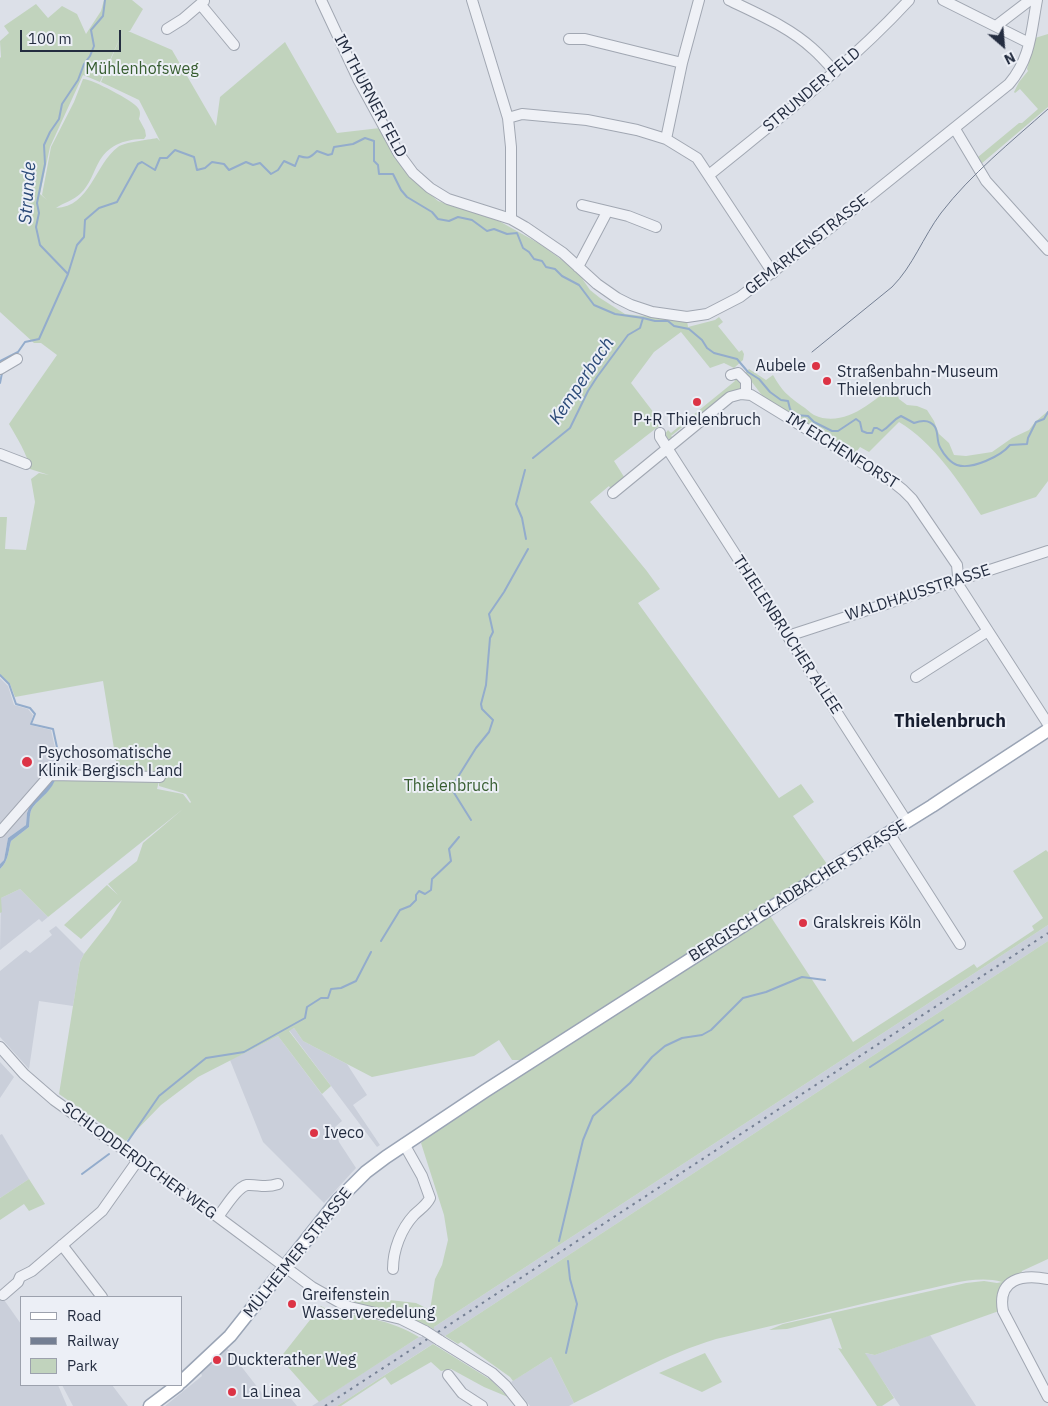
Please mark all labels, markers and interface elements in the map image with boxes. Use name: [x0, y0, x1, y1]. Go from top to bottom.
scale bar: [22, 20, 124, 52]
north arrow: [978, 20, 1028, 70]
text: 100 m: [28, 29, 72, 48]
street label: IM THURNER FELD: [330, 31, 410, 161]
street label: STRUNDER FELD: [759, 44, 865, 136]
text: N: [1001, 48, 1018, 69]
park label: Mühlenhofsweg: [85, 59, 199, 79]
water label: Strunde: [15, 161, 41, 225]
street label: GEMARKENSTRASSE: [742, 191, 872, 299]
water label: Kemperbach: [545, 333, 619, 429]
place label: Aubele: [755, 356, 806, 376]
marker: Aubele: [810, 360, 822, 372]
place label: Straßenbahn-Museum Thielenbruch: [837, 362, 998, 400]
marker: Straßenbahn-Museum Thielenbruch: [821, 375, 833, 387]
marker: P+R Thielenbruch: [691, 396, 703, 408]
street label: IM EICHENFORST: [782, 409, 902, 493]
place label: P+R Thielenbruch: [633, 410, 761, 430]
street label: THIELENBRUCHER ALLEE: [728, 552, 846, 718]
street label: WALDHAUSSTRASSE: [843, 561, 993, 625]
district label: Thielenbruch: [894, 711, 1006, 733]
place label: Psychosomatische Klinik Bergisch Land: [38, 743, 183, 781]
marker: Psychosomatische Klinik Bergisch Land: [20, 755, 34, 769]
park label: Thielenbruch: [404, 776, 498, 796]
street label: BERGISCH GLADBACHER STRASSE: [685, 816, 911, 966]
place label: Gralskreis Köln: [813, 913, 921, 933]
marker: Gralskreis Köln: [797, 917, 809, 929]
street label: SCHLODDERDICHER WEG: [58, 1098, 220, 1224]
place label: Iveco: [324, 1123, 364, 1143]
marker: Iveco: [308, 1127, 320, 1139]
street label: MÜLHEIMER STRASSE: [240, 1184, 356, 1322]
place label: Greifenstein Wasserveredelung: [302, 1285, 435, 1323]
legend: [20, 1296, 182, 1386]
marker: Greifenstein Wasserveredelung: [286, 1298, 298, 1310]
text: Road: [67, 1306, 102, 1325]
text: Railway: [67, 1331, 119, 1350]
place label: Duckterather Weg: [227, 1350, 356, 1370]
marker: Duckterather Weg: [211, 1354, 223, 1366]
text: Park: [67, 1356, 97, 1375]
place label: La Linea: [242, 1382, 301, 1402]
marker: La Linea: [226, 1386, 238, 1398]

